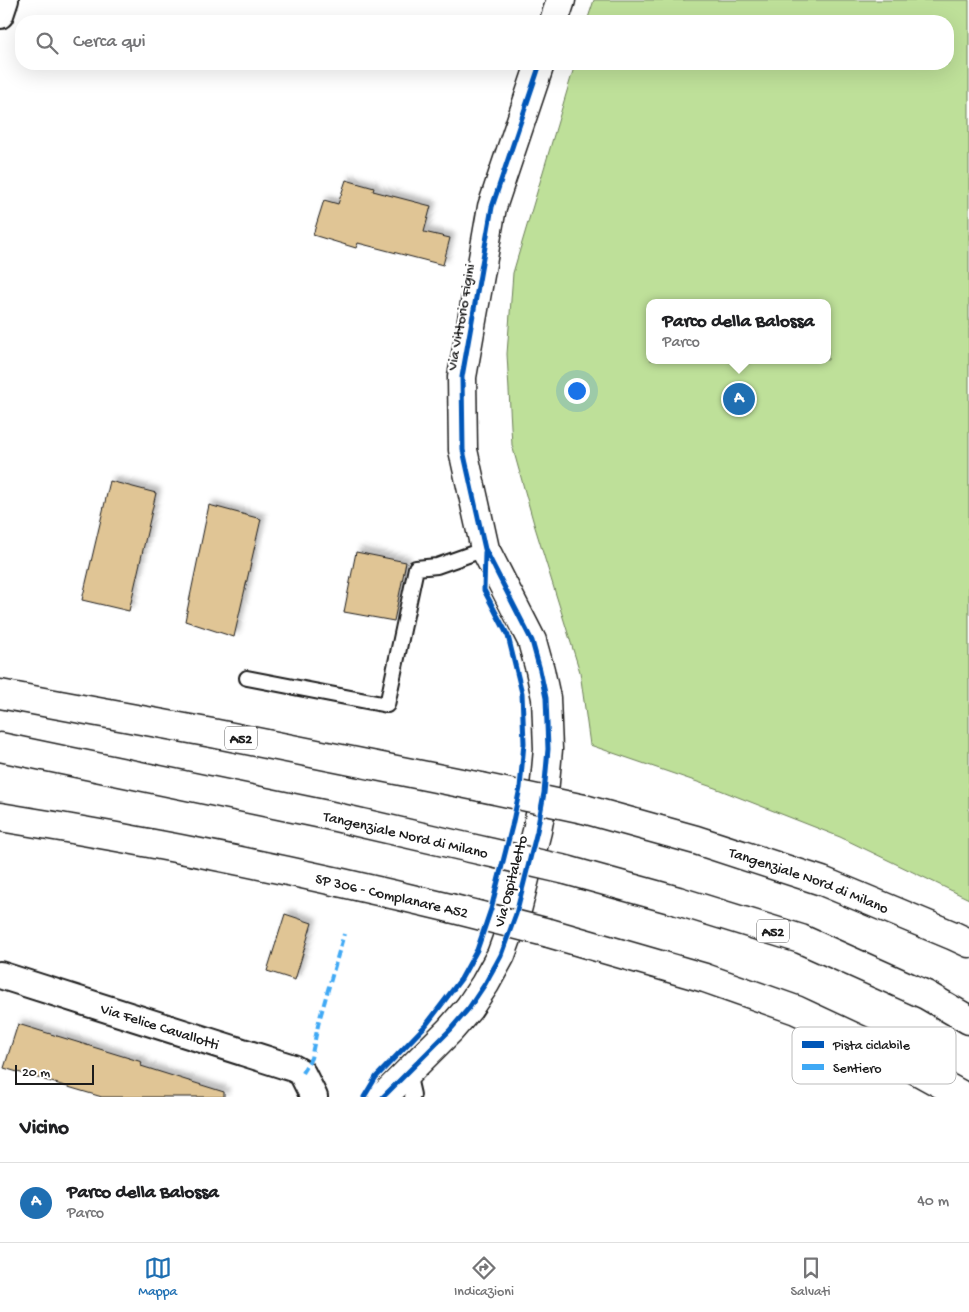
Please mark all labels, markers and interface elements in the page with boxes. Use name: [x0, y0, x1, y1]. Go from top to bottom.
search box: [15, 15, 954, 70]
icon: search: [33, 29, 61, 57]
text: Cerca qui: [73, 31, 146, 54]
street label: Via Vittorio Figini: [444, 263, 480, 373]
popup: [646, 299, 831, 364]
text: Parco della Balossa: [663, 311, 814, 334]
text: Parco: [663, 334, 700, 353]
your location: [564, 378, 590, 404]
pin: A: [723, 380, 755, 418]
road number: A52: [225, 726, 257, 750]
street label: Tangenziale Nord di Milano: [320, 808, 490, 864]
street label: Via Ospitaletto: [491, 833, 533, 930]
street label: Tangenziale Nord di Milano: [725, 844, 891, 919]
street label: SP 306 - Complanare A52: [313, 871, 470, 923]
road number: A52: [757, 919, 789, 942]
street label: Via Felice Cavallotti: [97, 1000, 221, 1055]
legend: [792, 1027, 956, 1084]
text: Pista ciclabile: [832, 1038, 911, 1055]
text: Sentiero: [833, 1061, 882, 1078]
scale bar: [15, 1062, 94, 1085]
text: 20 m: [22, 1065, 50, 1082]
text: Vicino: [20, 1117, 69, 1142]
text: Parco della Balossa: [67, 1182, 219, 1205]
text: A: [31, 1193, 41, 1212]
text: 40 m: [917, 1193, 949, 1212]
text: Parco: [67, 1205, 104, 1224]
tab: Mappa: [138, 1254, 177, 1301]
tab: Indicazioni: [454, 1254, 514, 1301]
tab: Salvati: [791, 1254, 831, 1301]

